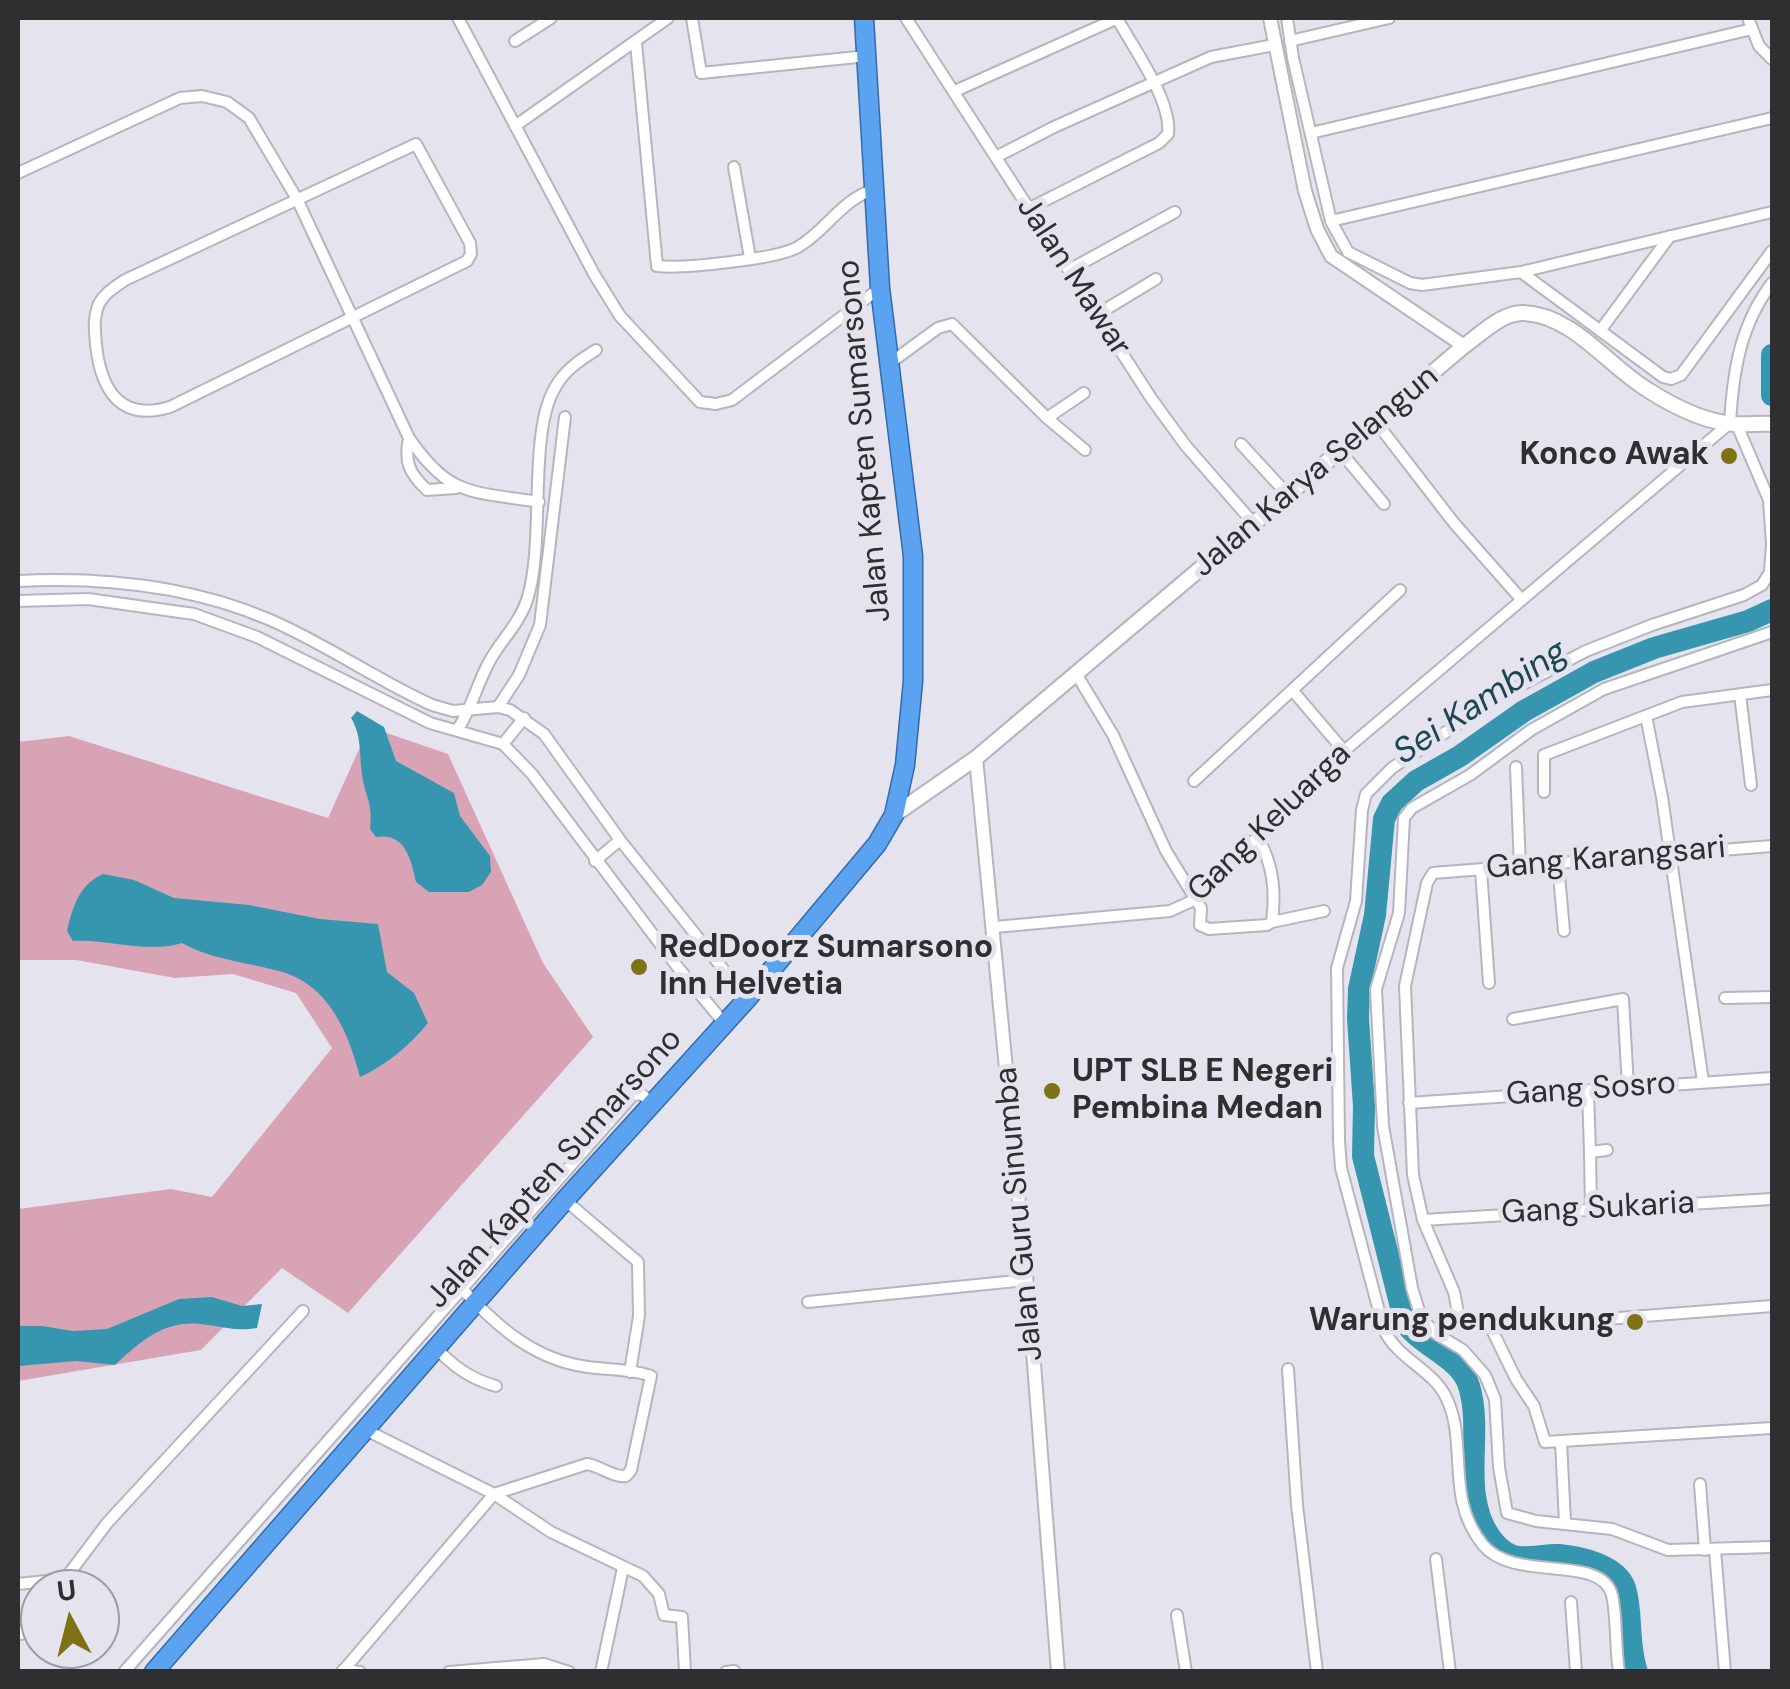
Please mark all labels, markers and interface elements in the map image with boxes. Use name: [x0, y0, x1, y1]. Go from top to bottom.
street label: Jalan Mawar: [1007, 190, 1139, 364]
street label: Jalan Kapten Sumarsono: [830, 258, 900, 624]
street label: Jalan Karya Selangun: [1185, 358, 1447, 586]
place label: Konco Awak: [1519, 437, 1709, 475]
marker: Konco Awak: [1718, 445, 1740, 467]
water label: Sei Kambing: [1386, 631, 1576, 775]
street label: Gang Keluarga: [1180, 736, 1360, 910]
street label: Gang Karangsari: [1485, 829, 1727, 889]
place label: RedDoorz Sumarsono Inn Helvetia: [659, 930, 993, 1005]
marker: RedDoorz Sumarsono Inn Helvetia: [628, 956, 650, 978]
street label: Jalan Kapten Sumarsono: [419, 1021, 691, 1317]
place label: UPT SLB E Negeri Pembina Medan: [1072, 1054, 1333, 1129]
street label: Jalan Guru Sinumba: [988, 1065, 1052, 1363]
street label: Gang Sosro: [1505, 1065, 1677, 1115]
marker: UPT SLB E Negeri Pembina Medan: [1041, 1080, 1063, 1102]
street label: Gang Sukaria: [1500, 1185, 1696, 1233]
place label: Warung pendukung: [1309, 1303, 1615, 1341]
marker: Warung pendukung: [1624, 1311, 1646, 1333]
north arrow: [20, 1569, 120, 1669]
text: U: [55, 1571, 78, 1610]

